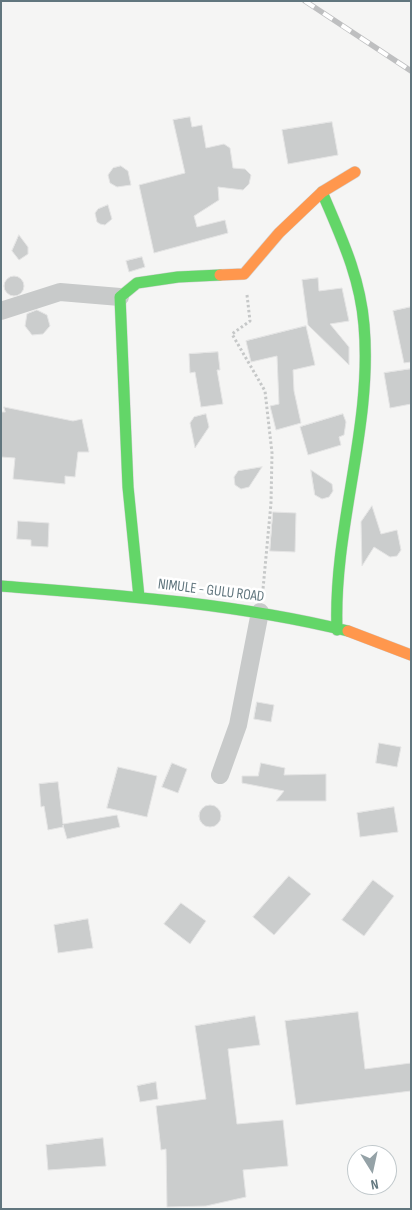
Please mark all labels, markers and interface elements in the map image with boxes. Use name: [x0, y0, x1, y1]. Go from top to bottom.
street label: NIMULE - GULU ROAD: [157, 576, 265, 606]
north arrow: [347, 1145, 397, 1195]
text: N: [369, 1175, 380, 1193]

